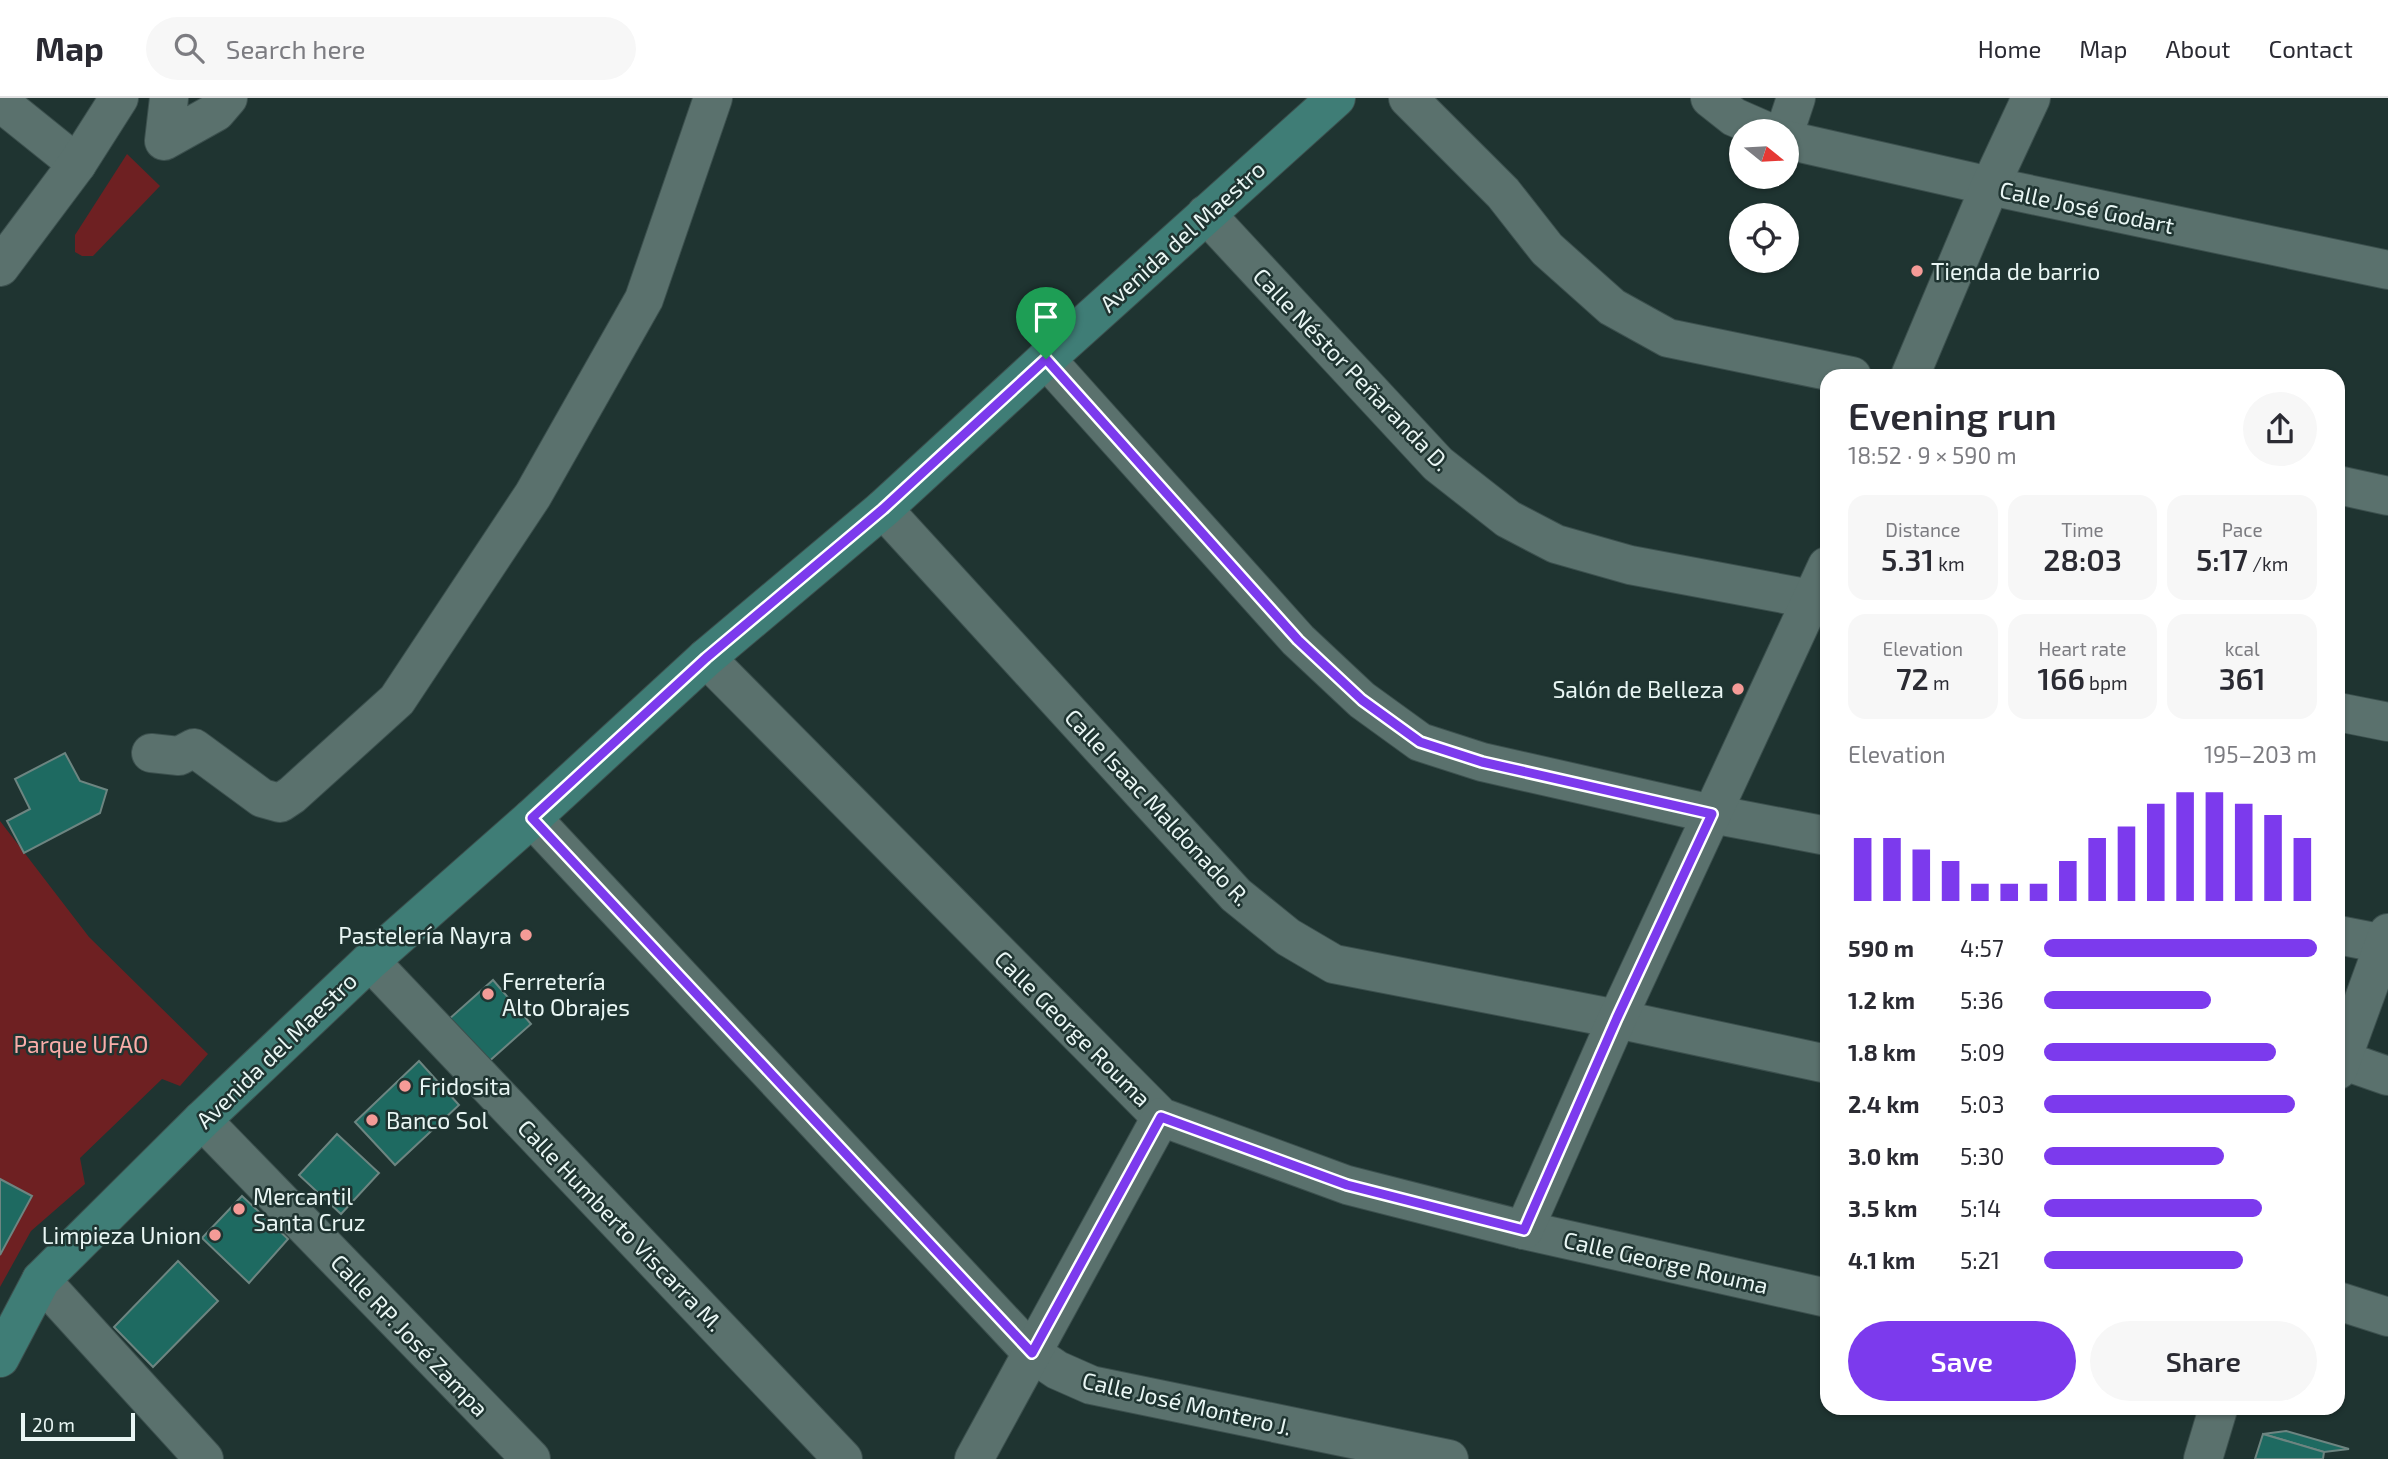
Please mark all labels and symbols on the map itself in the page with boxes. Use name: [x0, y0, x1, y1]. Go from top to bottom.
north arrow: [1729, 119, 1799, 189]
street label: Avenida del Maestro: [1094, 154, 1270, 318]
street label: Calle José Godart: [1997, 175, 2177, 239]
place label: Tienda de barrio: [1931, 257, 2100, 285]
street label: Calle Néstor Peñaranda D.: [1248, 262, 1456, 476]
marker: Tienda de barrio: [1909, 263, 1925, 279]
pin: [1016, 287, 1076, 359]
place label: Salón de Belleza: [1552, 675, 1724, 703]
marker: Salón de Belleza: [1730, 681, 1746, 697]
street label: Calle Isaac Maldonado R.: [1059, 703, 1257, 911]
place label: Pastelería Nayra: [338, 921, 512, 949]
marker: Pastelería Nayra: [518, 927, 534, 943]
street label: Calle George Rouma: [989, 944, 1157, 1112]
street label: Avenida del Maestro: [190, 966, 362, 1134]
place label: Ferretería Alto Obrajes: [502, 967, 630, 1021]
marker: Ferretería Alto Obrajes: [480, 986, 496, 1002]
park label: Parque UFAO: [14, 1030, 148, 1058]
place label: Fridosita: [419, 1072, 511, 1100]
marker: Fridosita: [397, 1078, 413, 1094]
place label: Banco Sol: [386, 1106, 488, 1134]
marker: Banco Sol: [364, 1112, 380, 1128]
street label: Calle Humberto Viscarra M.: [512, 1113, 730, 1337]
place label: Mercantil Santa Cruz: [253, 1182, 366, 1236]
marker: Mercantil Santa Cruz: [231, 1201, 247, 1217]
place label: Limpieza Union: [42, 1221, 201, 1249]
street label: Calle George Rouma: [1561, 1225, 1771, 1299]
marker: Limpieza Union: [207, 1227, 223, 1243]
street label: Calle RP. José Zampa: [325, 1248, 495, 1422]
street label: Calle José Montero J.: [1080, 1365, 1294, 1441]
scale bar: [21, 1410, 135, 1442]

